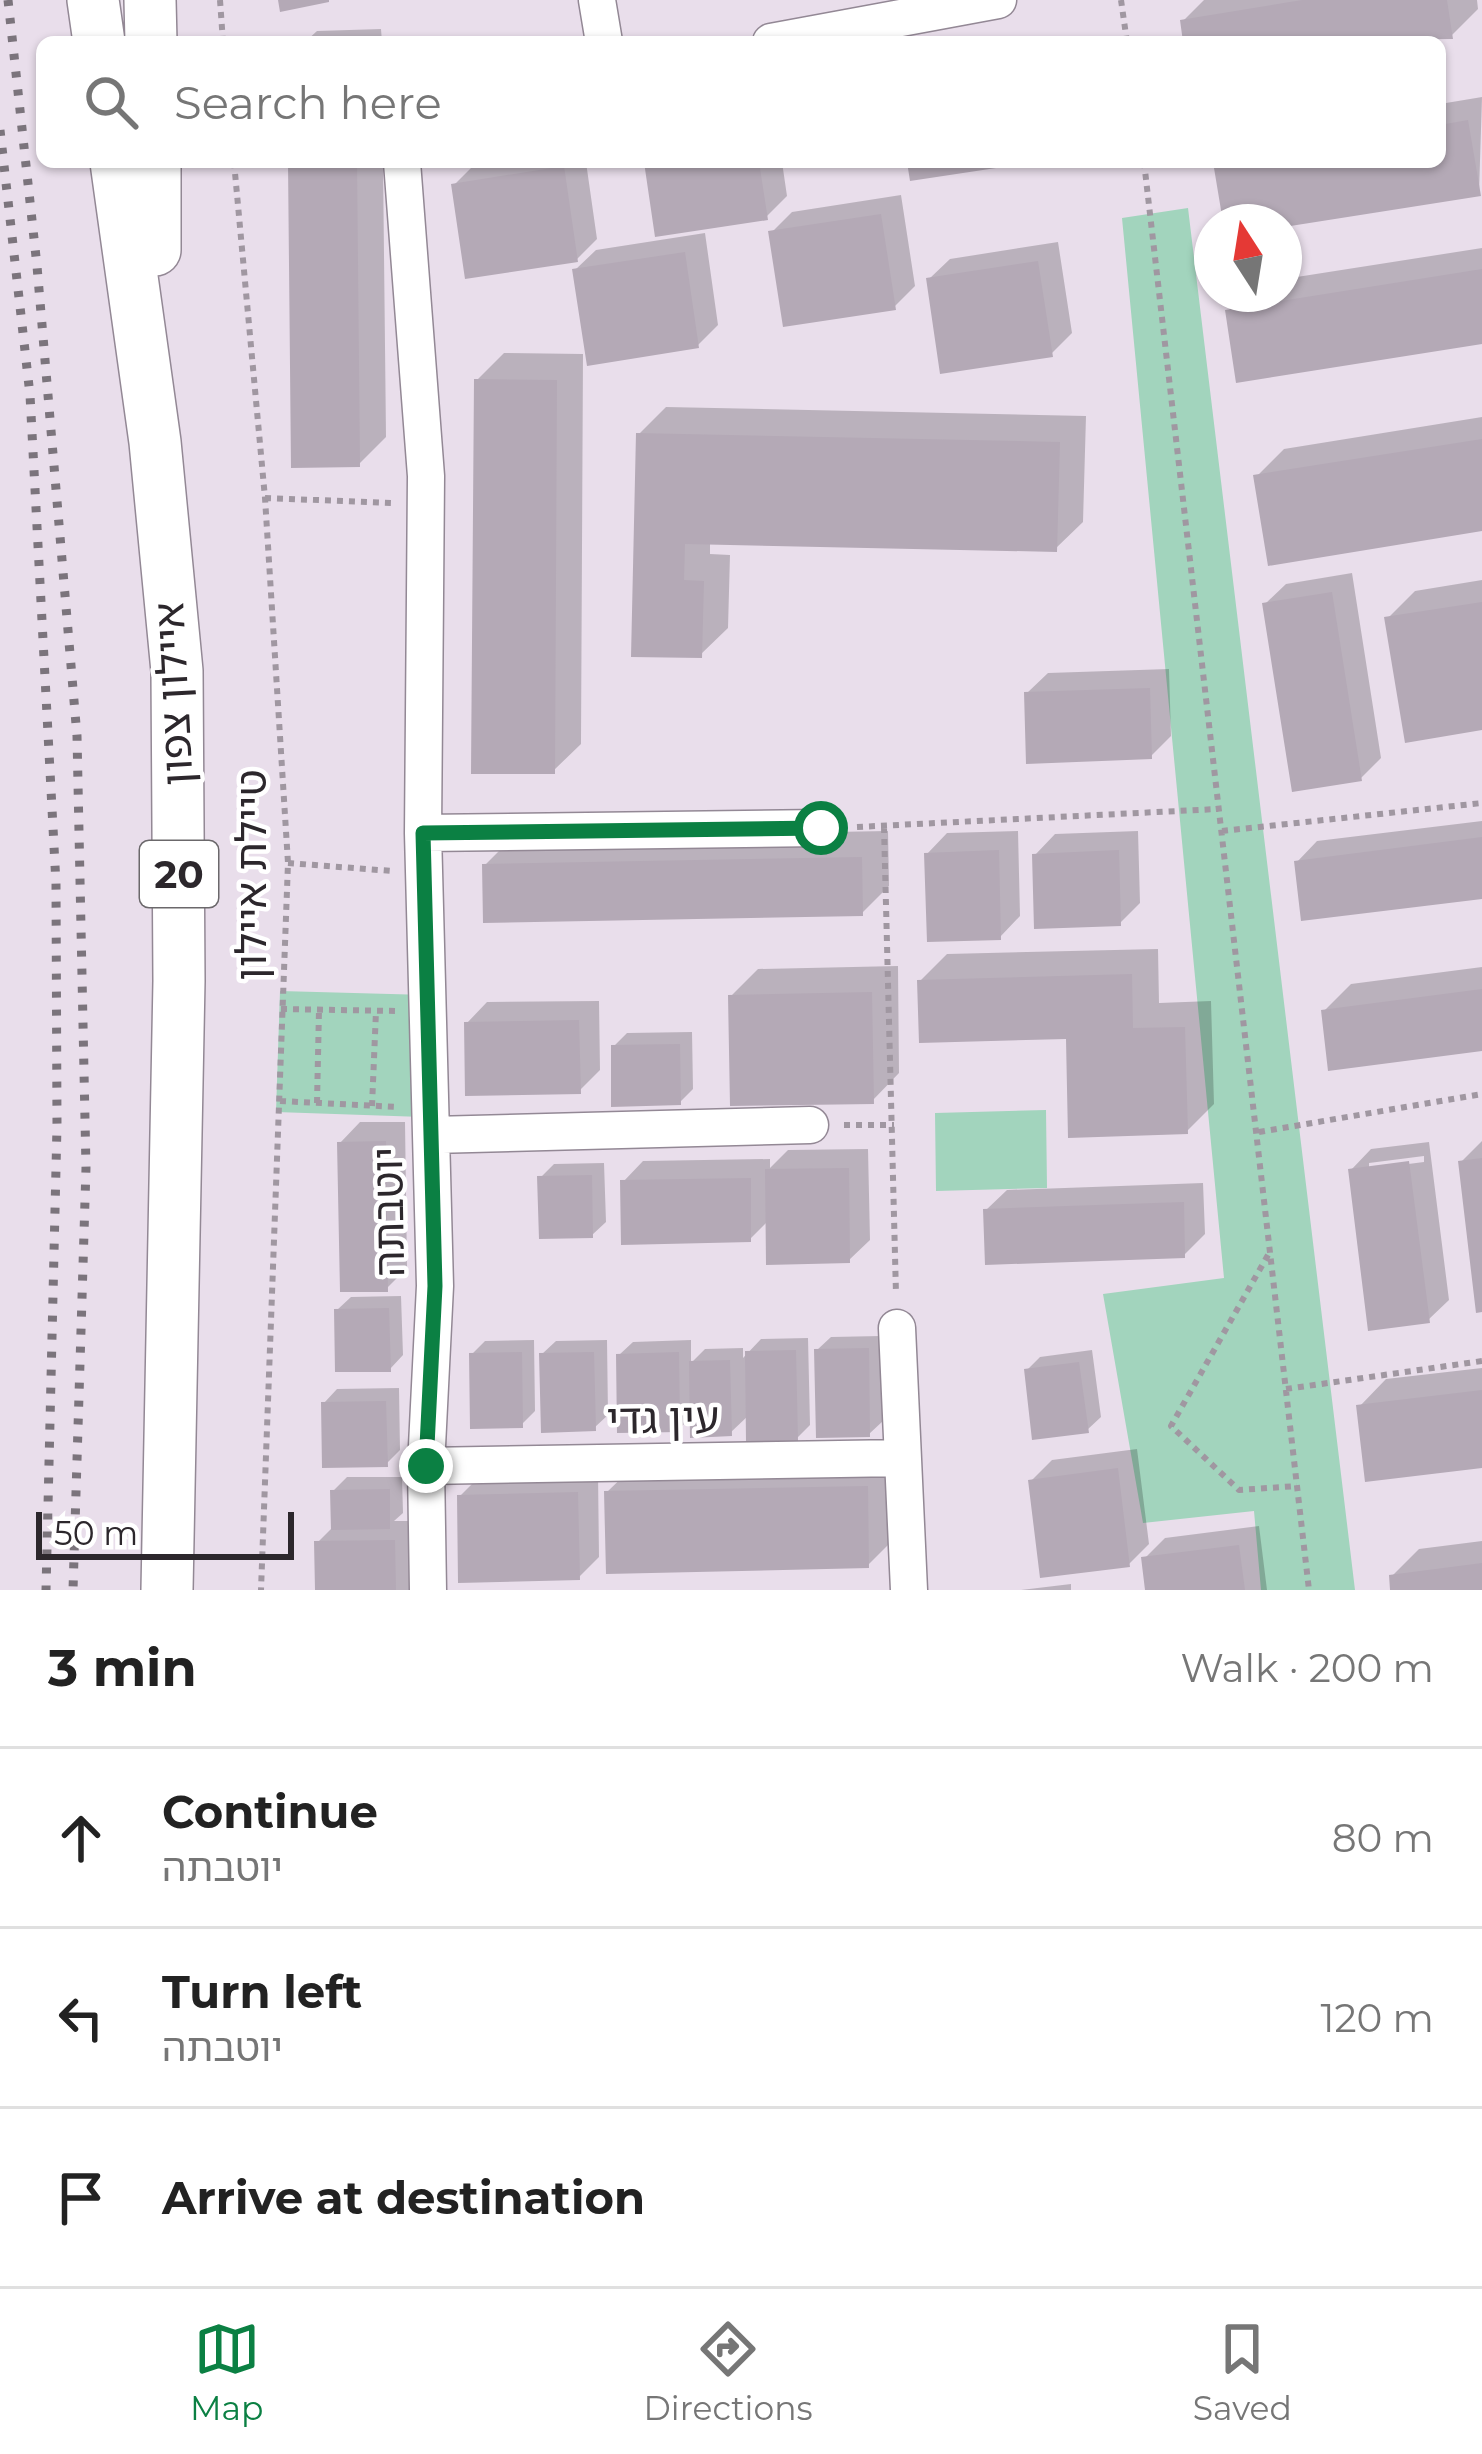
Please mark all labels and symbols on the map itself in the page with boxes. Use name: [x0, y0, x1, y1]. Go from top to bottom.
north arrow: [1194, 204, 1302, 312]
street label: איילון צפון: [142, 601, 204, 787]
street label: טיילת איילון: [225, 769, 277, 981]
route start: [794, 801, 848, 855]
road number: 20: [140, 841, 218, 907]
street label: יוטבתה: [361, 1147, 415, 1277]
street label: עין גדי: [606, 1391, 720, 1445]
route end: [399, 1439, 453, 1493]
scale bar: [36, 1506, 294, 1559]

